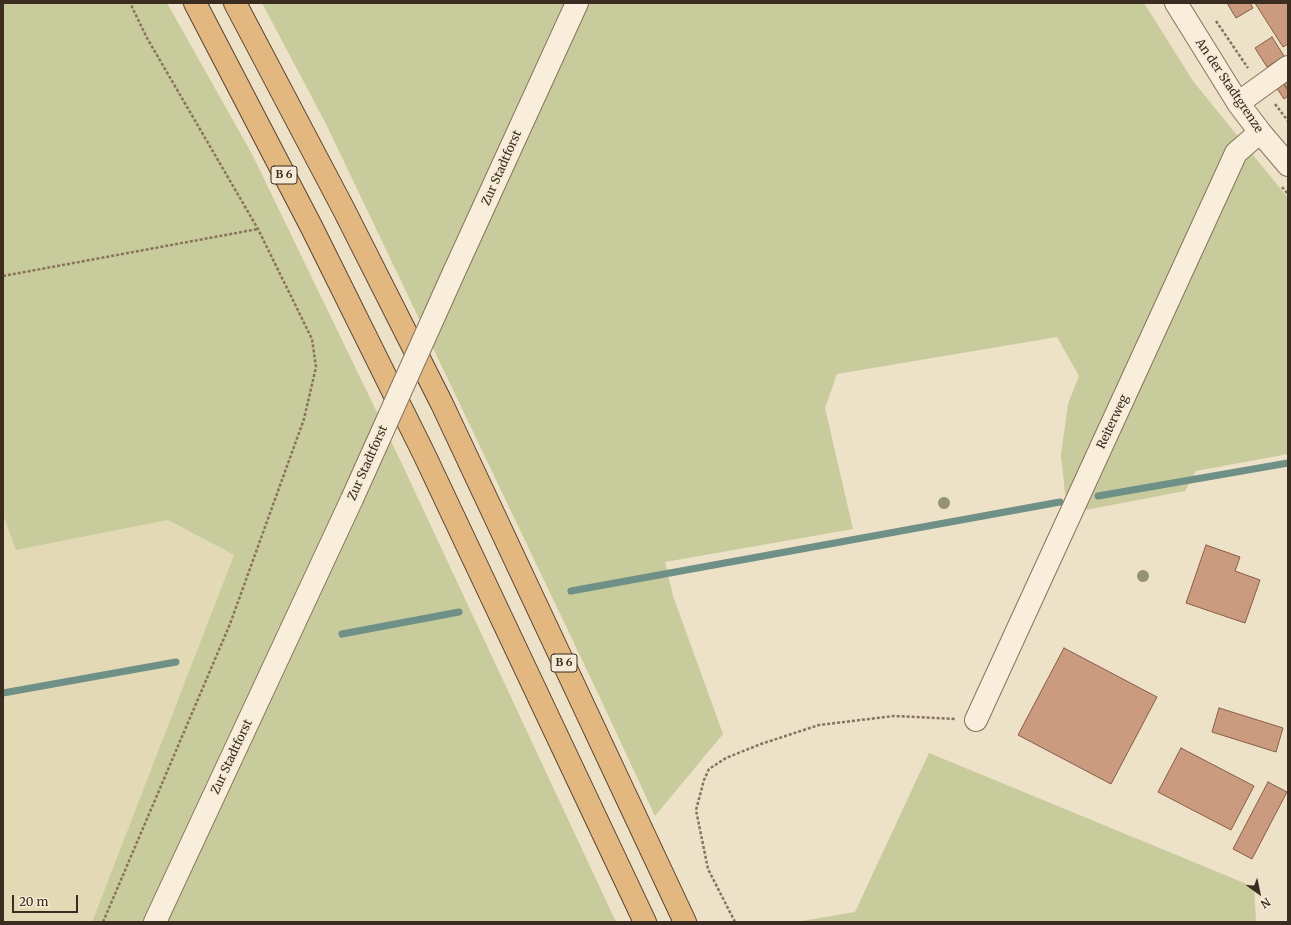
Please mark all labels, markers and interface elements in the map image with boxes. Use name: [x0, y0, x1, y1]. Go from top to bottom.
street label: An der Stadtgrenze: [1192, 36, 1266, 136]
street label: Zur Stadtforst: [479, 128, 525, 208]
road number: B 6: [271, 166, 297, 184]
street label: Reiterweg: [1094, 393, 1132, 451]
street label: Zur Stadtforst: [345, 423, 391, 503]
road number: B 6: [551, 654, 577, 672]
street label: Zur Stadtforst: [208, 717, 256, 797]
north arrow: [1239, 873, 1279, 913]
scale bar: [14, 887, 80, 913]
text: 20 m: [19, 894, 48, 909]
text: N: [1258, 895, 1273, 911]

